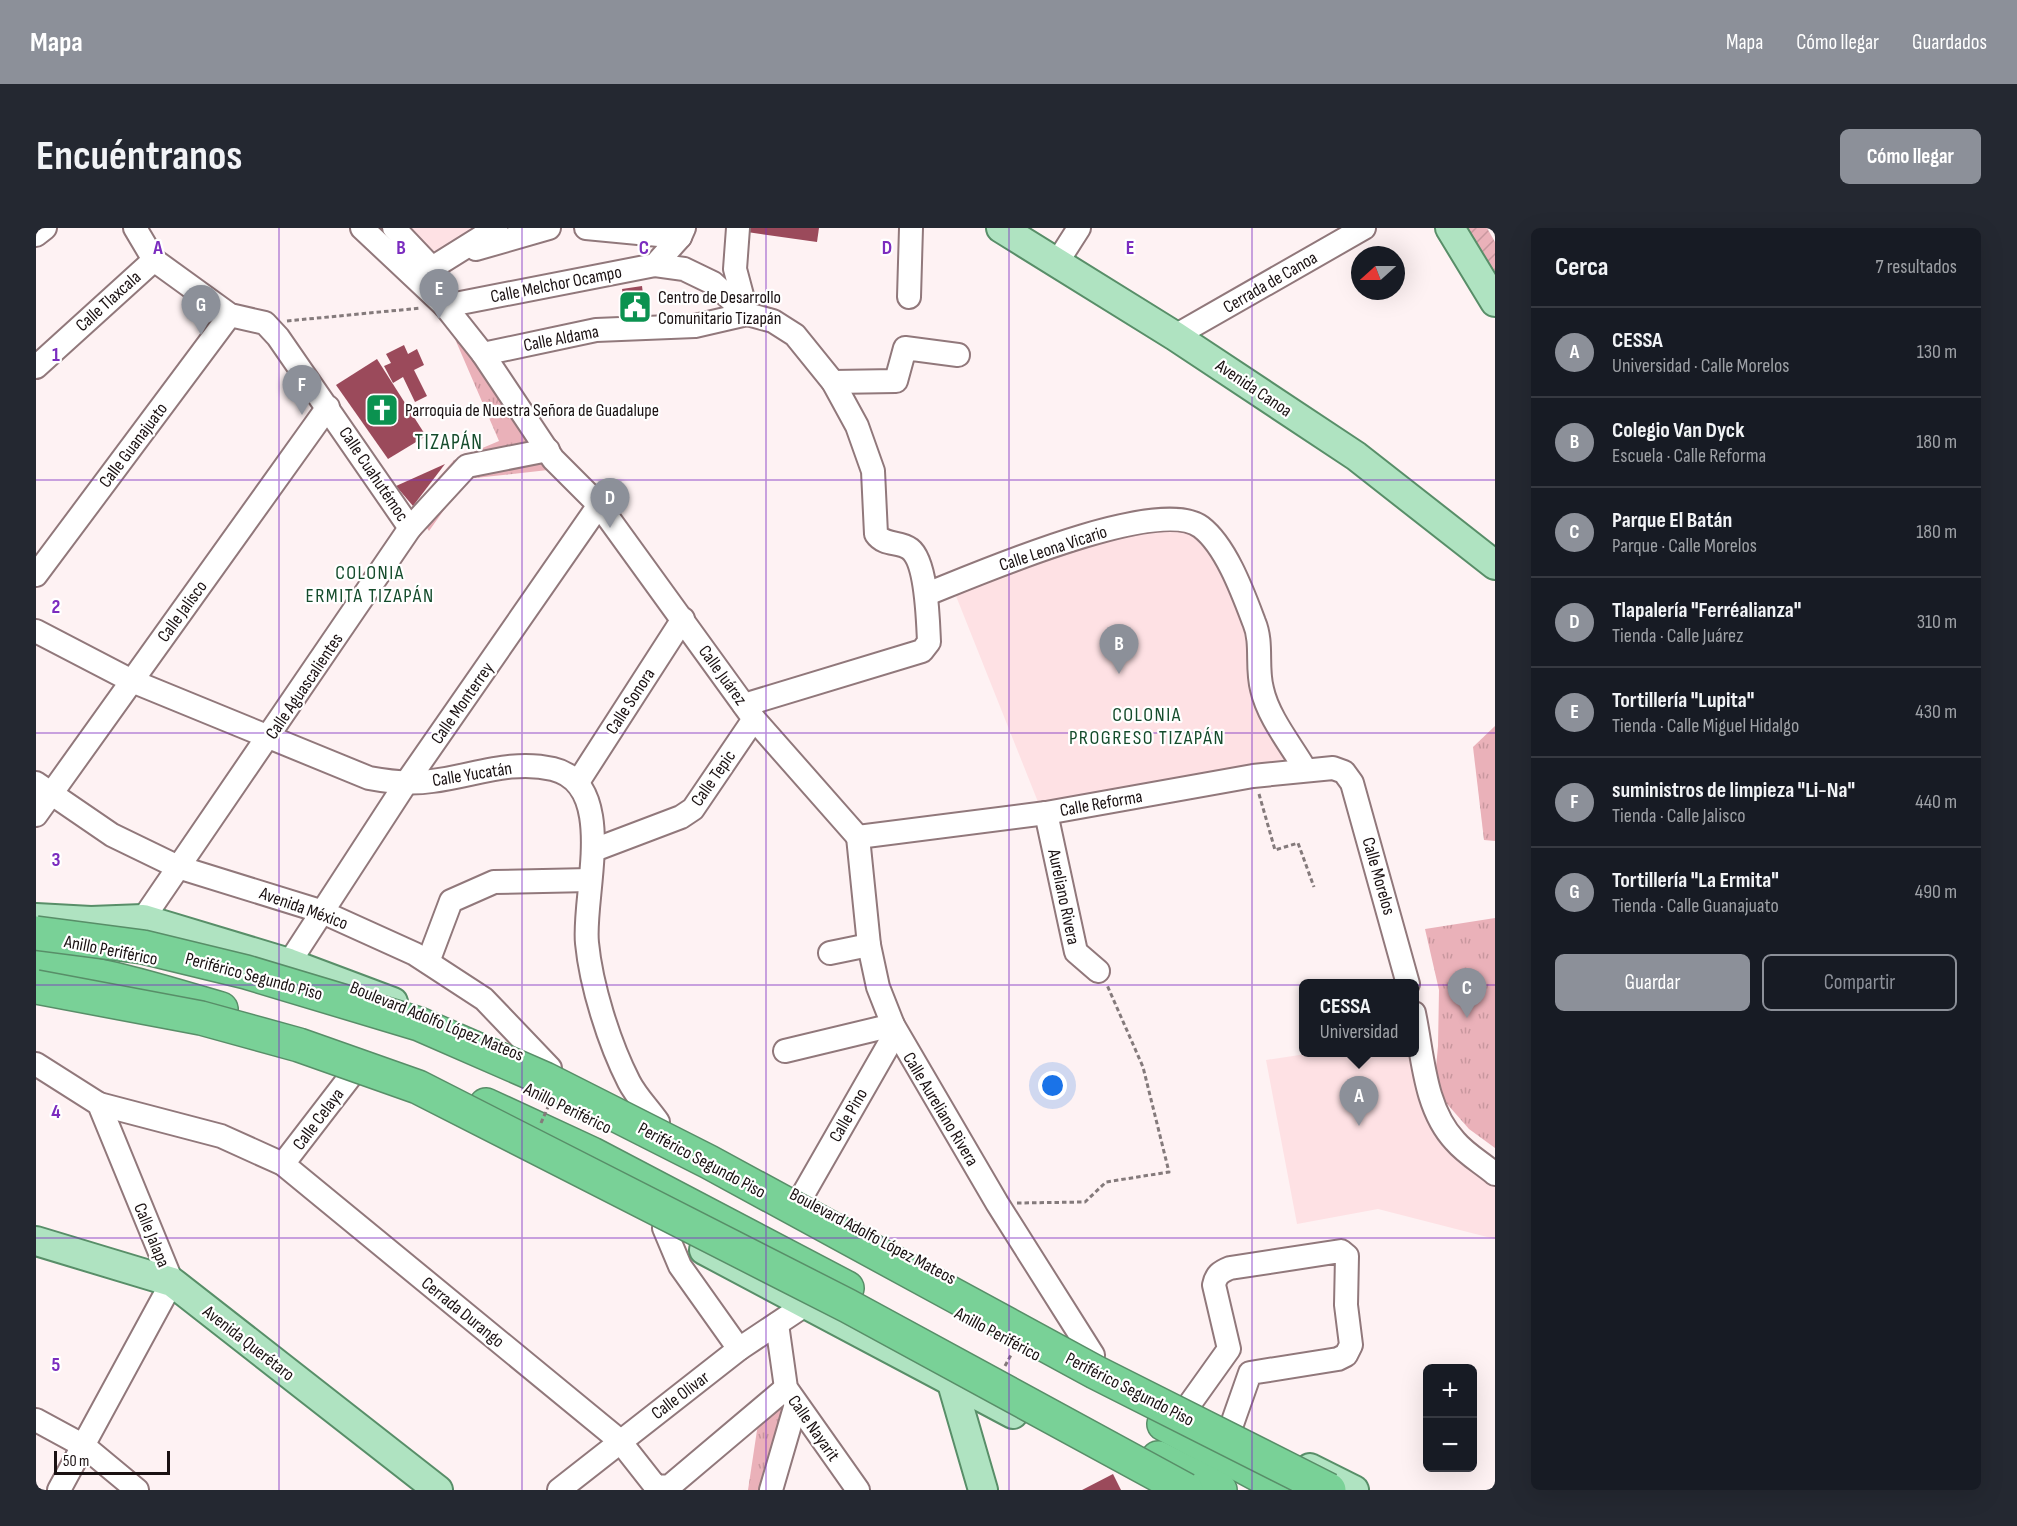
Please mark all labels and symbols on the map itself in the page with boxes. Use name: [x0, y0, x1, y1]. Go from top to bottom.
text: A: [152, 236, 163, 260]
text: B: [396, 236, 406, 260]
text: C: [639, 236, 649, 260]
text: D: [882, 236, 892, 260]
text: E: [1126, 236, 1134, 260]
north arrow: [1351, 246, 1405, 300]
street label: Cerrada de Canoa: [1219, 247, 1321, 318]
street label: Calle Melchor Ocampo: [489, 261, 623, 307]
street label: Calle Tlaxcala: [72, 267, 145, 336]
pin: E: [420, 270, 458, 319]
pin: G: [182, 285, 220, 335]
place label: Centro de Desarrollo Comunitario Tizapán: [658, 287, 781, 329]
public building icon: Centro de Desarrollo Comunitario Tizapán: [617, 289, 653, 325]
street label: Calle Aldama: [522, 321, 601, 356]
text: 1: [52, 343, 60, 367]
street label: Avenida Canoa: [1211, 355, 1296, 422]
pin: F: [282, 366, 322, 415]
church icon: Parroquia de Nuestra Señora de Guadalupe: [364, 392, 400, 428]
street label: Calle Guanajuato: [95, 399, 172, 492]
place label: Parroquia de Nuestra Señora de Guadalupe: [405, 400, 659, 421]
street label: Calle Cuahutémoc: [334, 423, 413, 525]
district label: TIZAPÁN: [414, 430, 484, 455]
pin: D: [590, 478, 630, 528]
street label: Calle Leona Vicario: [997, 521, 1110, 576]
district label: COLONIA ERMITA TIZAPÁN: [305, 561, 435, 608]
street label: Calle Jalisco: [153, 576, 212, 646]
text: 2: [52, 595, 60, 619]
pin: B: [1100, 624, 1138, 674]
street label: Calle Aguascalientes: [261, 629, 348, 743]
street label: Calle Juárez: [694, 641, 752, 710]
street label: Calle Monterrey: [427, 658, 498, 748]
street label: Calle Sonora: [601, 664, 659, 738]
district label: COLONIA PROGRESO TIZAPÁN: [1069, 703, 1225, 750]
street label: Calle Tepic: [687, 746, 740, 810]
street label: Calle Yucatán: [431, 758, 513, 791]
street label: Calle Reforma: [1058, 786, 1144, 821]
street label: Calle Morelos: [1357, 835, 1400, 917]
street label: Aureliano Rivera: [1043, 847, 1084, 947]
text: 3: [52, 848, 61, 872]
street label: Avenida México: [256, 882, 351, 934]
street label: Anillo Periférico: [61, 931, 159, 970]
street label: Periférico Segundo Piso: [183, 948, 325, 1005]
pin: C: [1448, 968, 1486, 1018]
street label: Boulevard Adolfo López Mateos: [347, 977, 527, 1066]
street label: Calle Aureliano Rivera: [898, 1049, 983, 1170]
your location: [1038, 1071, 1067, 1100]
pin: A: [1340, 1076, 1378, 1126]
street label: Anillo Periférico: [520, 1078, 615, 1139]
street label: Calle Celaya: [288, 1084, 348, 1154]
street label: Calle Pino: [825, 1085, 872, 1146]
text: 4: [51, 1100, 61, 1124]
street label: Periférico Segundo Piso: [634, 1118, 769, 1203]
street label: Boulevard Adolfo López Mateos: [786, 1184, 960, 1289]
street label: Calle Jalapa: [129, 1200, 174, 1270]
street label: Cerrada Durango: [417, 1273, 508, 1352]
street label: Avenida Querétaro: [198, 1301, 299, 1386]
street label: Anillo Periférico: [950, 1302, 1044, 1366]
street label: Periférico Segundo Piso: [1062, 1348, 1198, 1431]
text: 5: [52, 1353, 61, 1377]
street label: Calle Olivar: [647, 1367, 713, 1424]
street label: Calle Nayarit: [783, 1391, 844, 1466]
scale bar: [54, 1448, 170, 1476]

